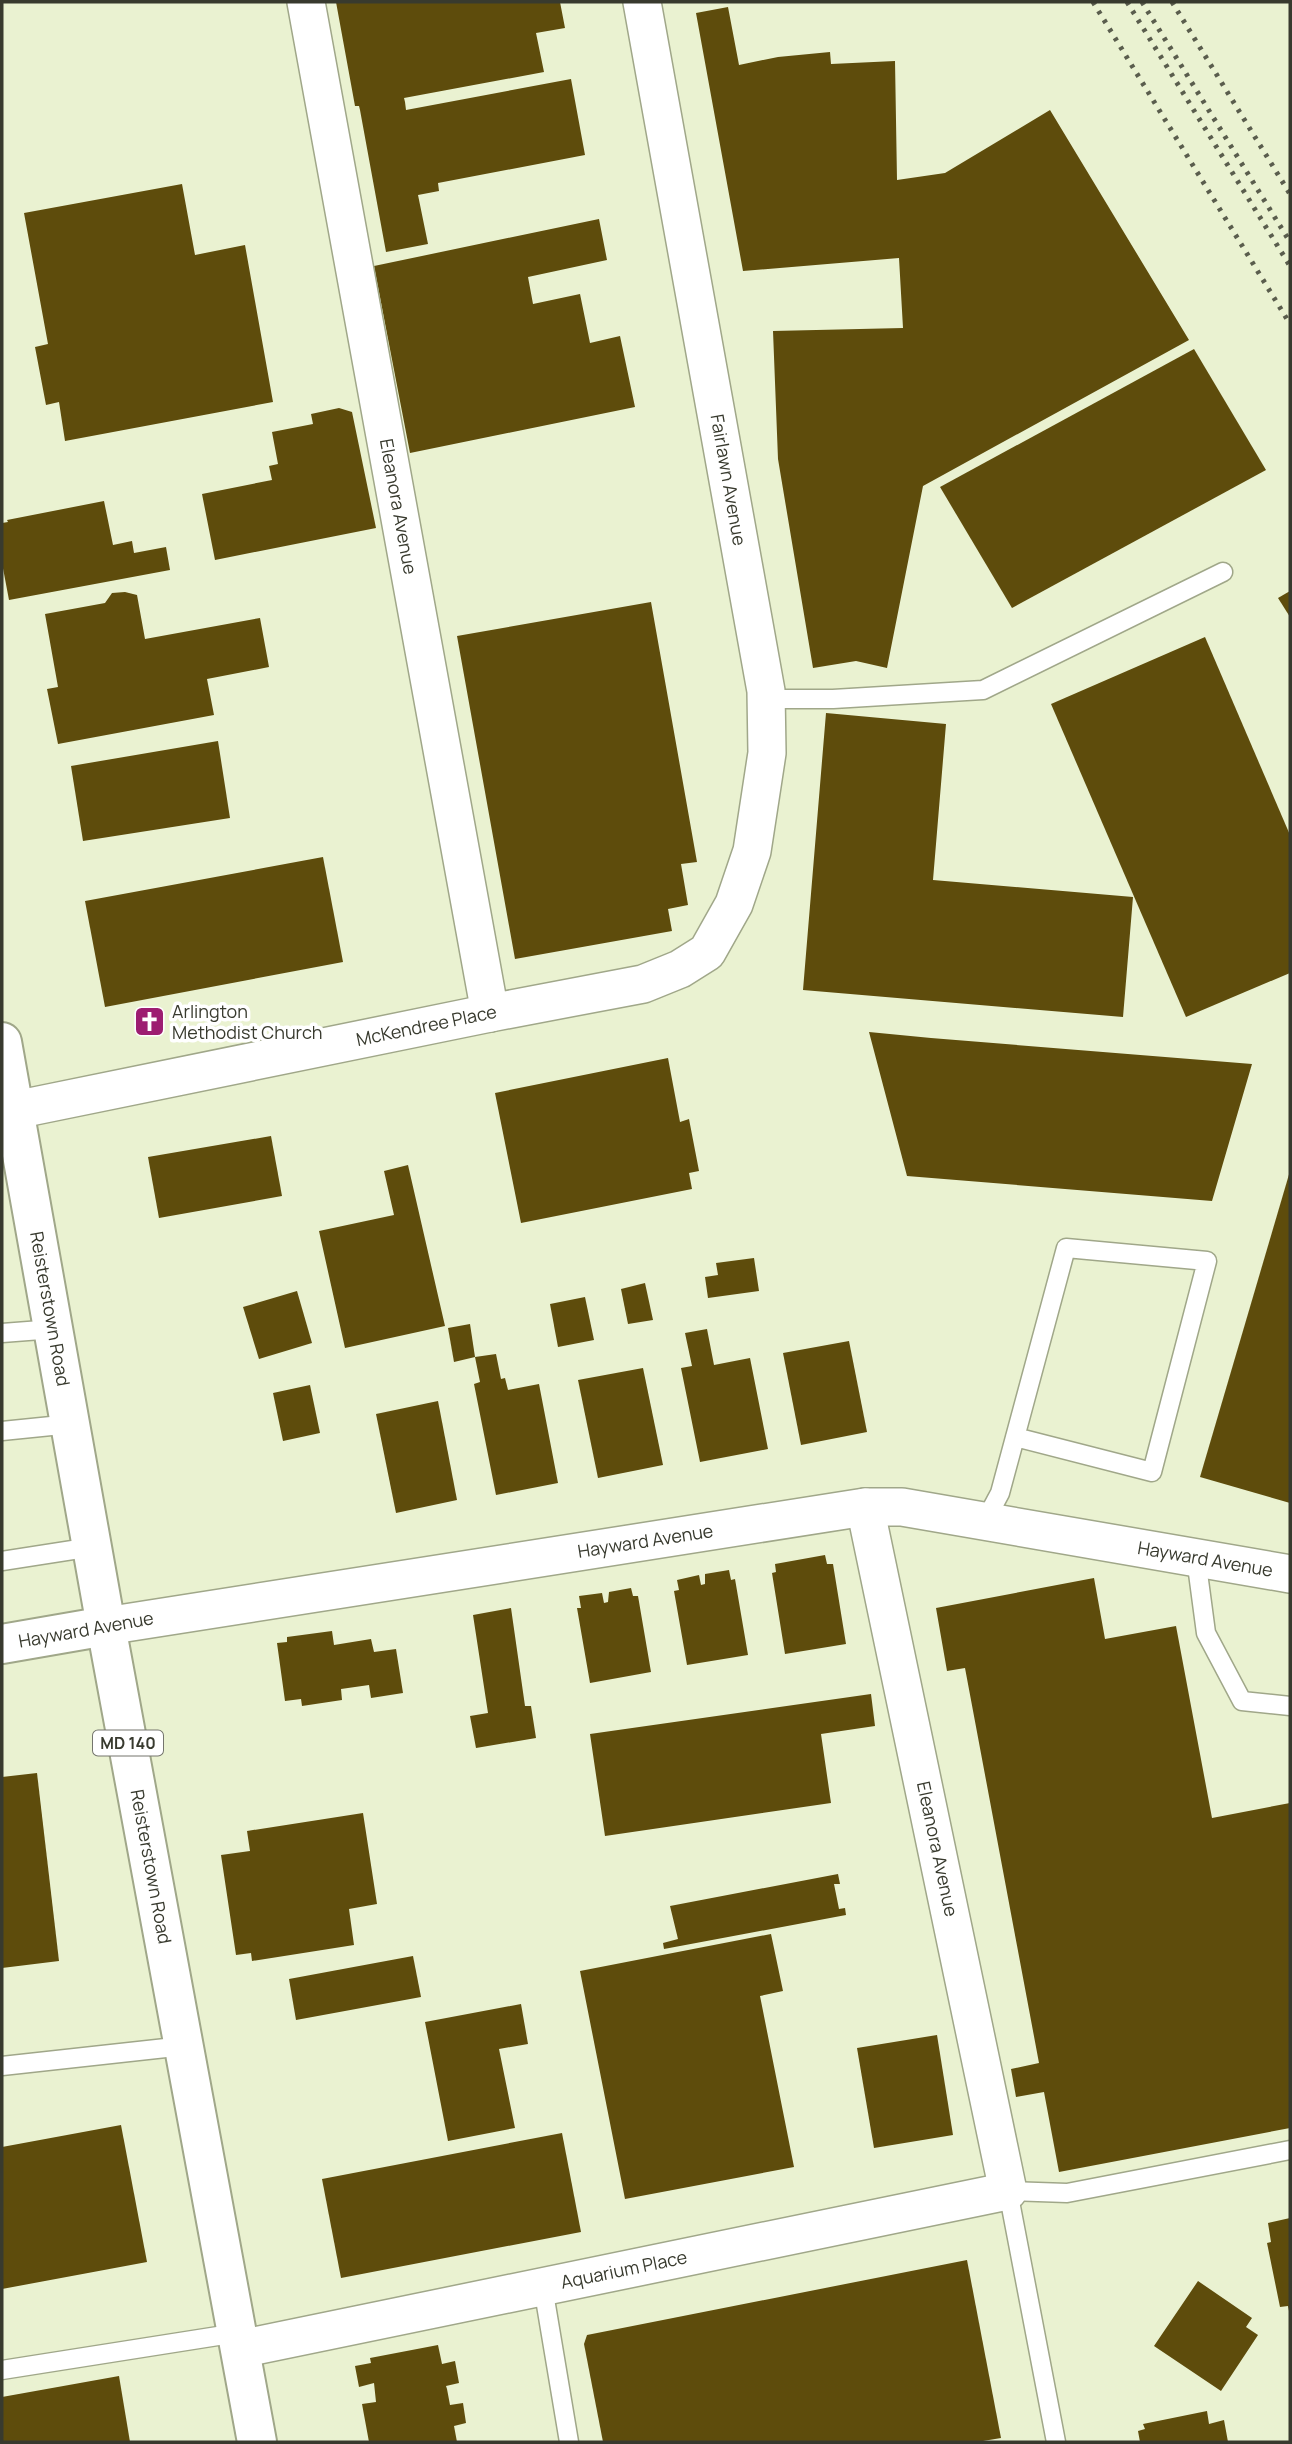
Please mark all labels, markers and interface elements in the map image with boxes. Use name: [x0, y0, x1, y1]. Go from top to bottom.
street label: Fairlawn Avenue: [706, 412, 752, 547]
street label: Eleanora Avenue: [375, 437, 423, 576]
place label: Arlington Methodist Church: [172, 999, 323, 1044]
street label: McKendree Place: [354, 999, 499, 1051]
church icon: Arlington Methodist Church: [132, 1005, 166, 1039]
street label: Reisterstown Road: [25, 1229, 76, 1388]
street label: Hayward Avenue: [576, 1518, 715, 1563]
street label: Hayward Avenue: [1136, 1535, 1275, 1582]
street label: Hayward Avenue: [16, 1605, 155, 1653]
road number: MD 140: [93, 1730, 163, 1756]
street label: Eleanora Avenue: [912, 1779, 964, 1919]
street label: Reisterstown Road: [125, 1787, 178, 1946]
street label: Aquarium Place: [558, 2244, 689, 2294]

